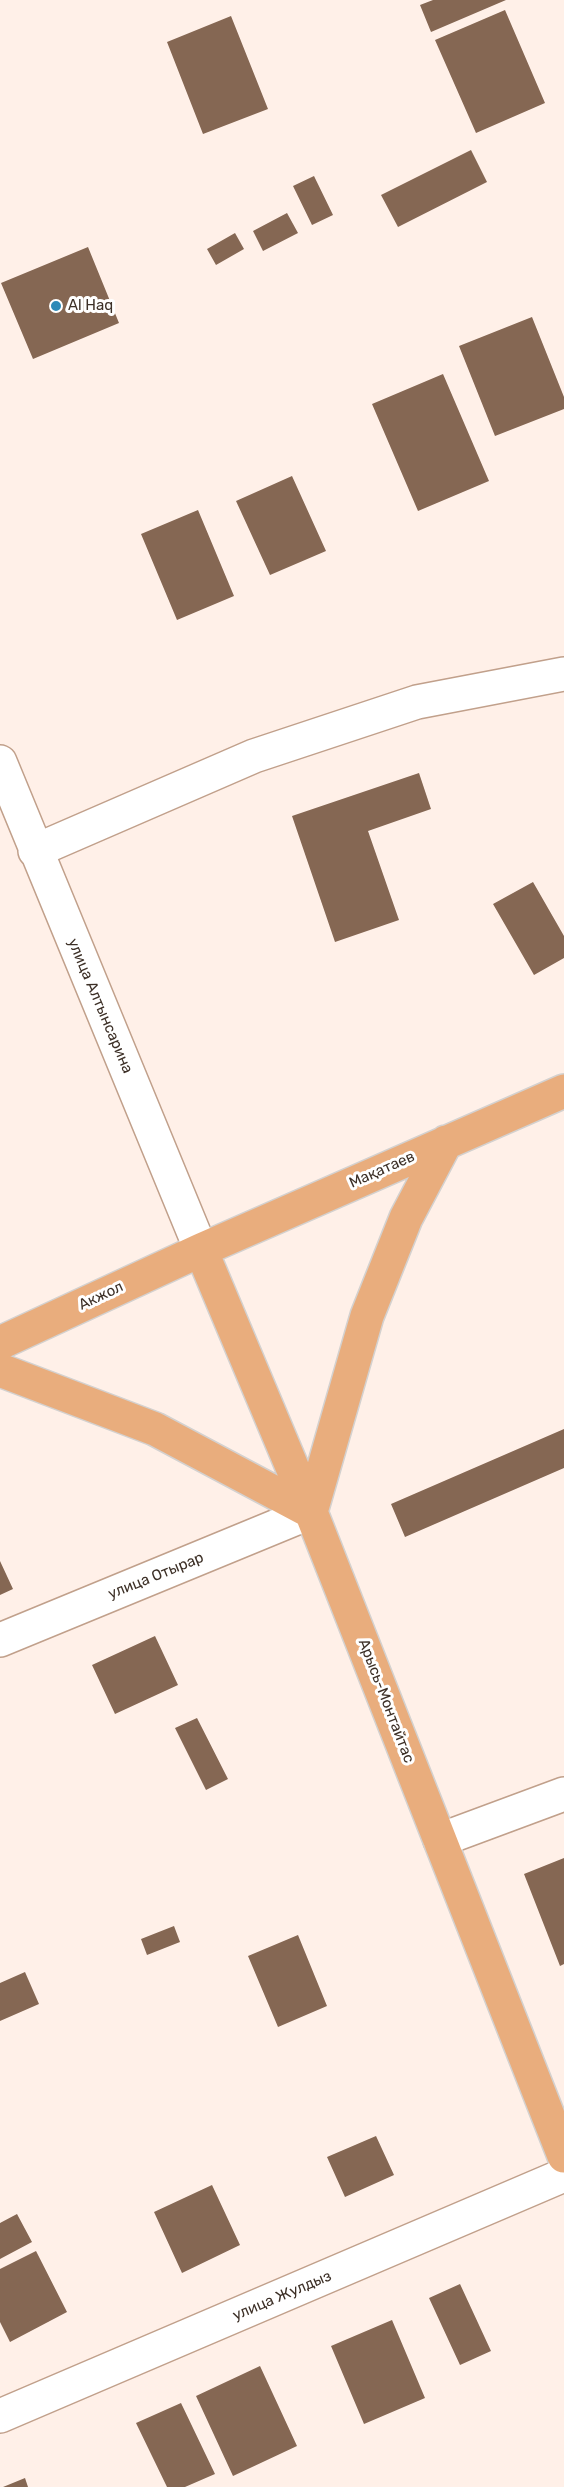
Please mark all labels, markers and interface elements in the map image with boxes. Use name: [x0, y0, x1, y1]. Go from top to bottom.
place label: Al Haq: [68, 297, 113, 315]
marker: Al Haq: [49, 299, 63, 313]
street label: улица Алтынсарина: [63, 936, 137, 1076]
street label: Мақатаев: [347, 1148, 417, 1192]
street label: Акжол: [76, 1278, 126, 1314]
street label: улица Отырар: [106, 1549, 206, 1603]
street label: Арысь-Монтайтас: [354, 1636, 418, 1766]
street label: улица Жулдыз: [230, 2267, 334, 2325]

